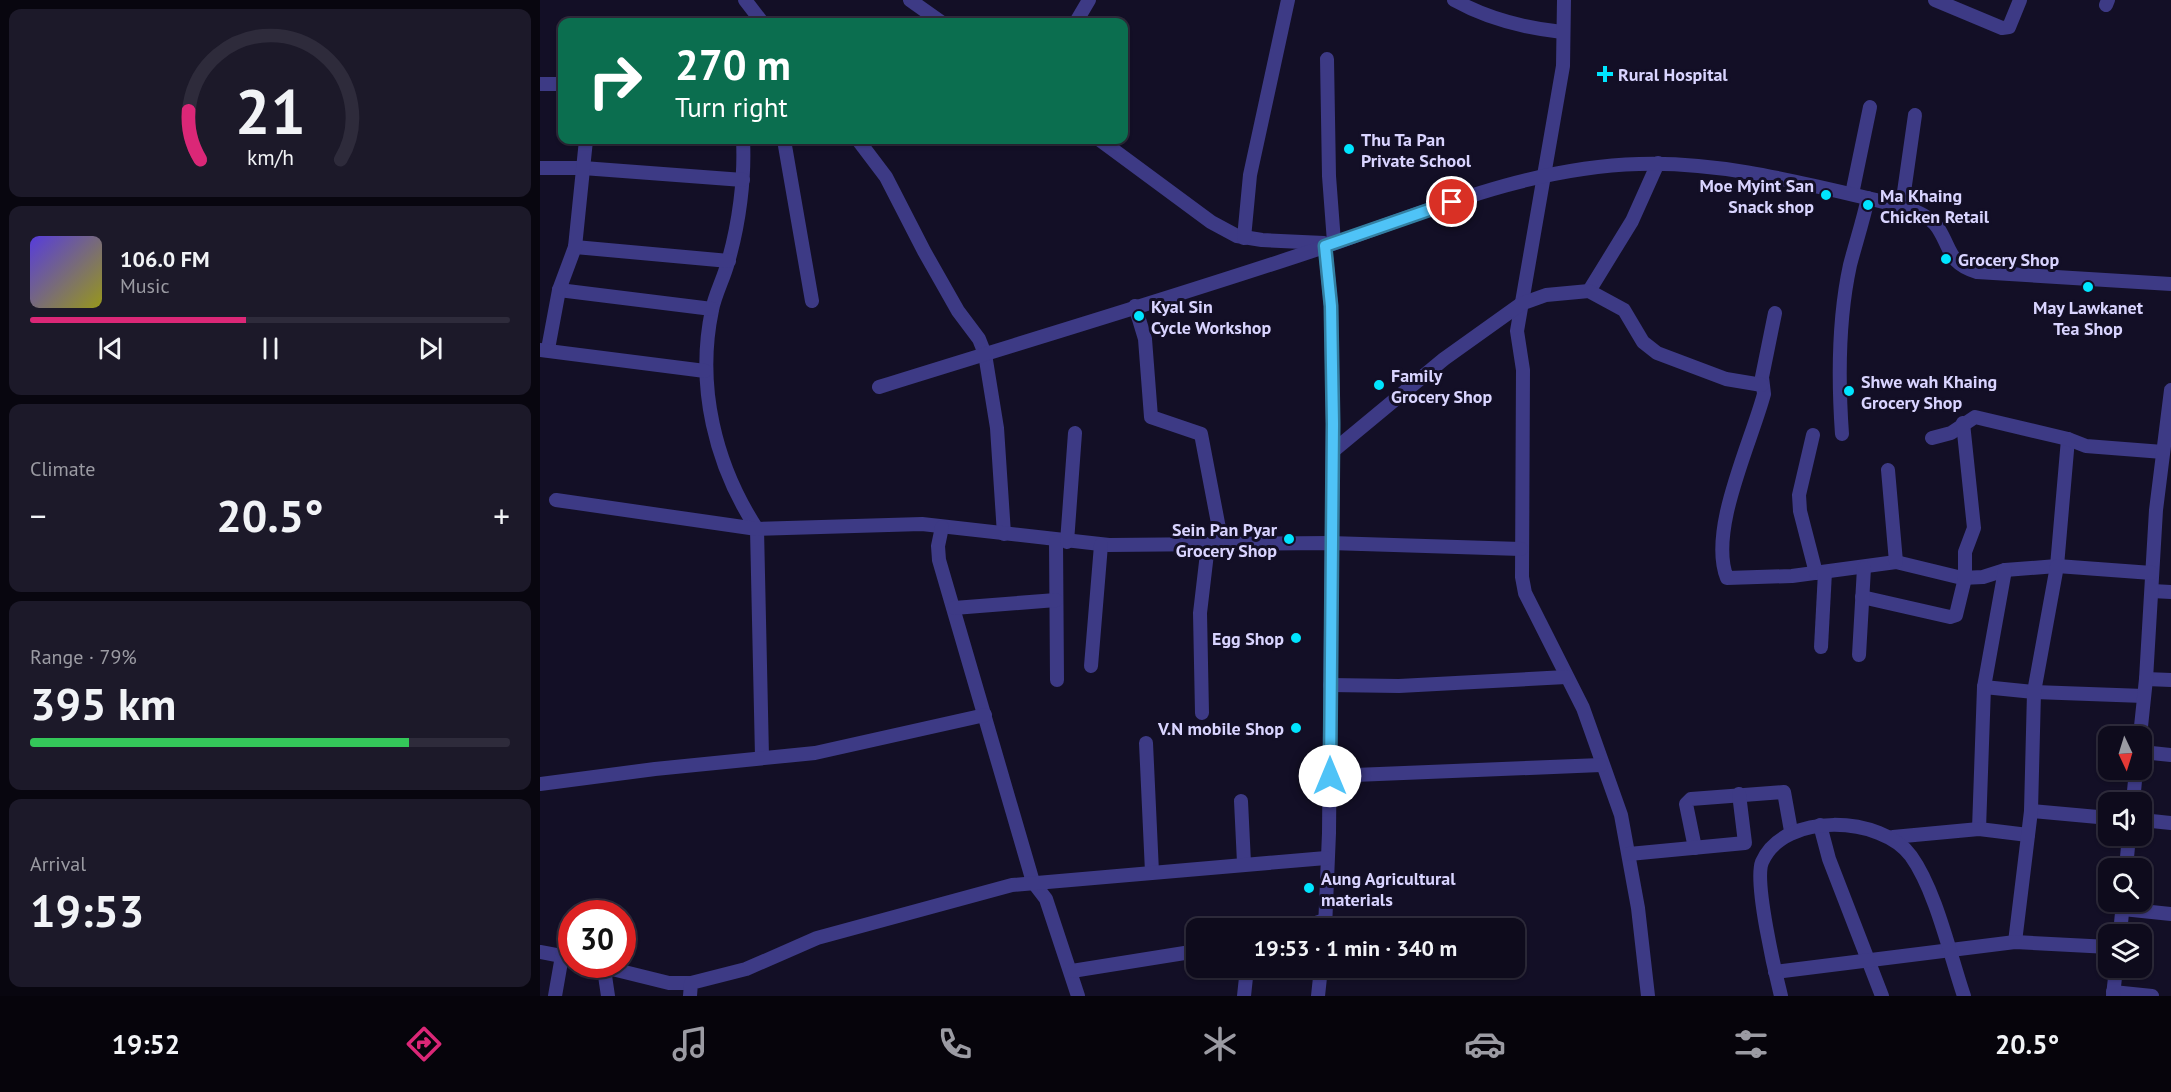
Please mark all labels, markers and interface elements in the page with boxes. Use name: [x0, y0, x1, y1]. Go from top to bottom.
text: 270 m: [675, 37, 791, 92]
icon: right: [576, 42, 654, 120]
place label: Rural Hospital: [1618, 63, 1728, 86]
marker: Rural Hospital: [1596, 65, 1614, 83]
text: 21: [235, 70, 305, 151]
text: Turn right: [675, 90, 788, 124]
place label: Thu Ta Pan Private School: [1361, 128, 1472, 172]
marker: Thu Ta Pan Private School: [1342, 142, 1356, 156]
text: km/h: [246, 144, 293, 172]
place label: Moe Myint San Snack shop: [1699, 174, 1814, 218]
pin: [1426, 176, 1477, 227]
place label: Ma Khaing Chicken Retail: [1880, 184, 1990, 228]
icon: arrive: [1435, 185, 1468, 218]
marker: Moe Myint San Snack shop: [1819, 188, 1833, 202]
marker: Ma Khaing Chicken Retail: [1861, 198, 1875, 212]
text: 106.0 FM: [120, 245, 210, 273]
place label: Grocery Shop: [1958, 248, 2059, 271]
marker: Grocery Shop: [1939, 252, 1953, 266]
text: Music: [120, 273, 169, 299]
marker: May Lawkanet Tea Shop: [2081, 280, 2095, 294]
place label: Kyal Sin Cycle Workshop: [1151, 295, 1271, 339]
place label: May Lawkanet Tea Shop: [2033, 296, 2144, 340]
marker: Kyal Sin Cycle Workshop: [1132, 309, 1146, 323]
icon: previous: [94, 332, 127, 365]
icon: pause: [254, 332, 287, 365]
icon: next: [414, 332, 447, 365]
place label: Family Grocery Shop: [1391, 364, 1492, 408]
place label: Shwe wah Khaing Grocery Shop: [1861, 370, 1997, 414]
marker: Family Grocery Shop: [1372, 378, 1386, 392]
marker: Shwe wah Khaing Grocery Shop: [1842, 384, 1856, 398]
text: Climate: [30, 456, 96, 482]
text: 20.5°: [216, 486, 324, 544]
text: −: [30, 494, 47, 537]
text: +: [493, 494, 510, 537]
place label: Sein Pan Pyar Grocery Shop: [1172, 518, 1278, 562]
marker: Sein Pan Pyar Grocery Shop: [1282, 532, 1296, 546]
place label: Egg Shop: [1212, 627, 1284, 650]
marker: Egg Shop: [1289, 631, 1303, 645]
text: Range · 79%: [30, 644, 137, 670]
text: 395 km: [30, 674, 176, 732]
place label: V.N mobile Shop: [1157, 717, 1284, 740]
marker: V.N mobile Shop: [1289, 721, 1303, 735]
north arrow: [2098, 726, 2152, 780]
map controls: [2098, 726, 2152, 978]
position arrow: [1298, 744, 1362, 808]
button: sound: [2098, 792, 2152, 846]
text: Arrival: [30, 851, 86, 877]
button: search: [2098, 858, 2152, 912]
place label: Aung Agricultural materials: [1321, 867, 1456, 911]
text: 19:53: [30, 881, 144, 939]
marker: Aung Agricultural materials: [1302, 881, 1316, 895]
speed limit sign: 30: [558, 900, 636, 978]
button: layers: [2098, 924, 2152, 978]
text: 19:53 · 1 min · 340 m: [1254, 934, 1457, 962]
icon: directions: [403, 1023, 445, 1065]
icon: music: [669, 1023, 711, 1065]
icon: phone: [934, 1023, 976, 1065]
icon: climate: [1199, 1023, 1241, 1065]
icon: car: [1464, 1023, 1506, 1065]
icon: filters: [1730, 1023, 1772, 1065]
text: 19:52: [112, 1027, 180, 1061]
text: 20.5°: [1995, 1027, 2059, 1061]

